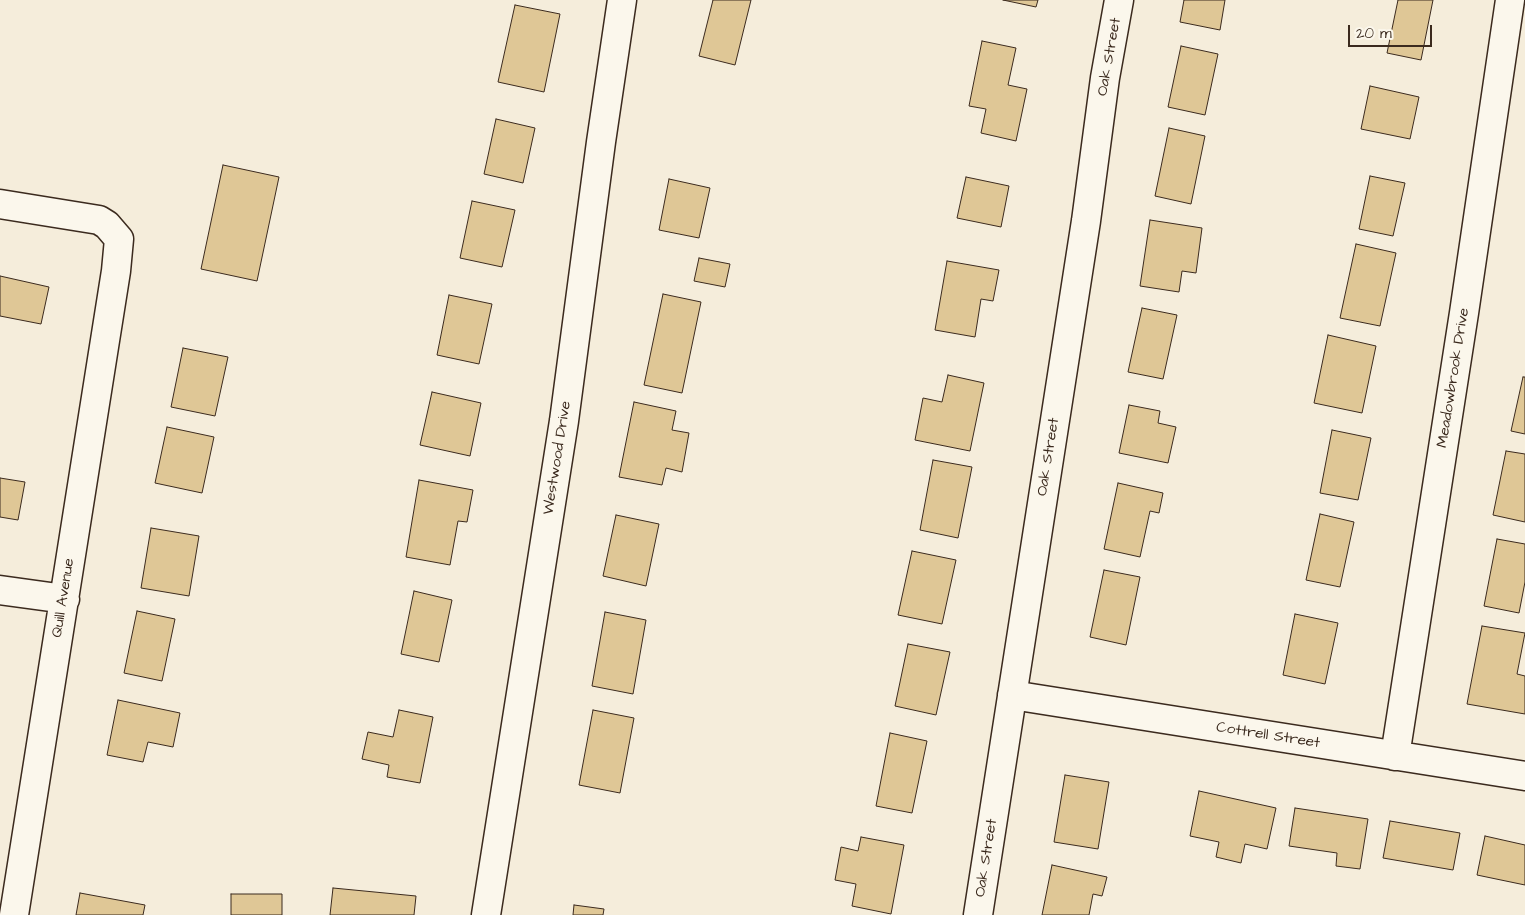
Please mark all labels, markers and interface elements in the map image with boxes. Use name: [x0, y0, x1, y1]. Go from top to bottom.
scale bar: [1350, 15, 1434, 47]
street label: Oak Street: [1094, 16, 1126, 98]
text: 20 m: [1356, 23, 1392, 44]
street label: Meadowbrook Drive: [1434, 307, 1474, 449]
street label: Westwood Drive: [540, 400, 576, 516]
street label: Oak Street: [1034, 416, 1064, 498]
street label: Quill Avenue: [49, 557, 79, 639]
street label: Cottrell Street: [1215, 719, 1321, 753]
street label: Oak Street: [972, 817, 1002, 899]

